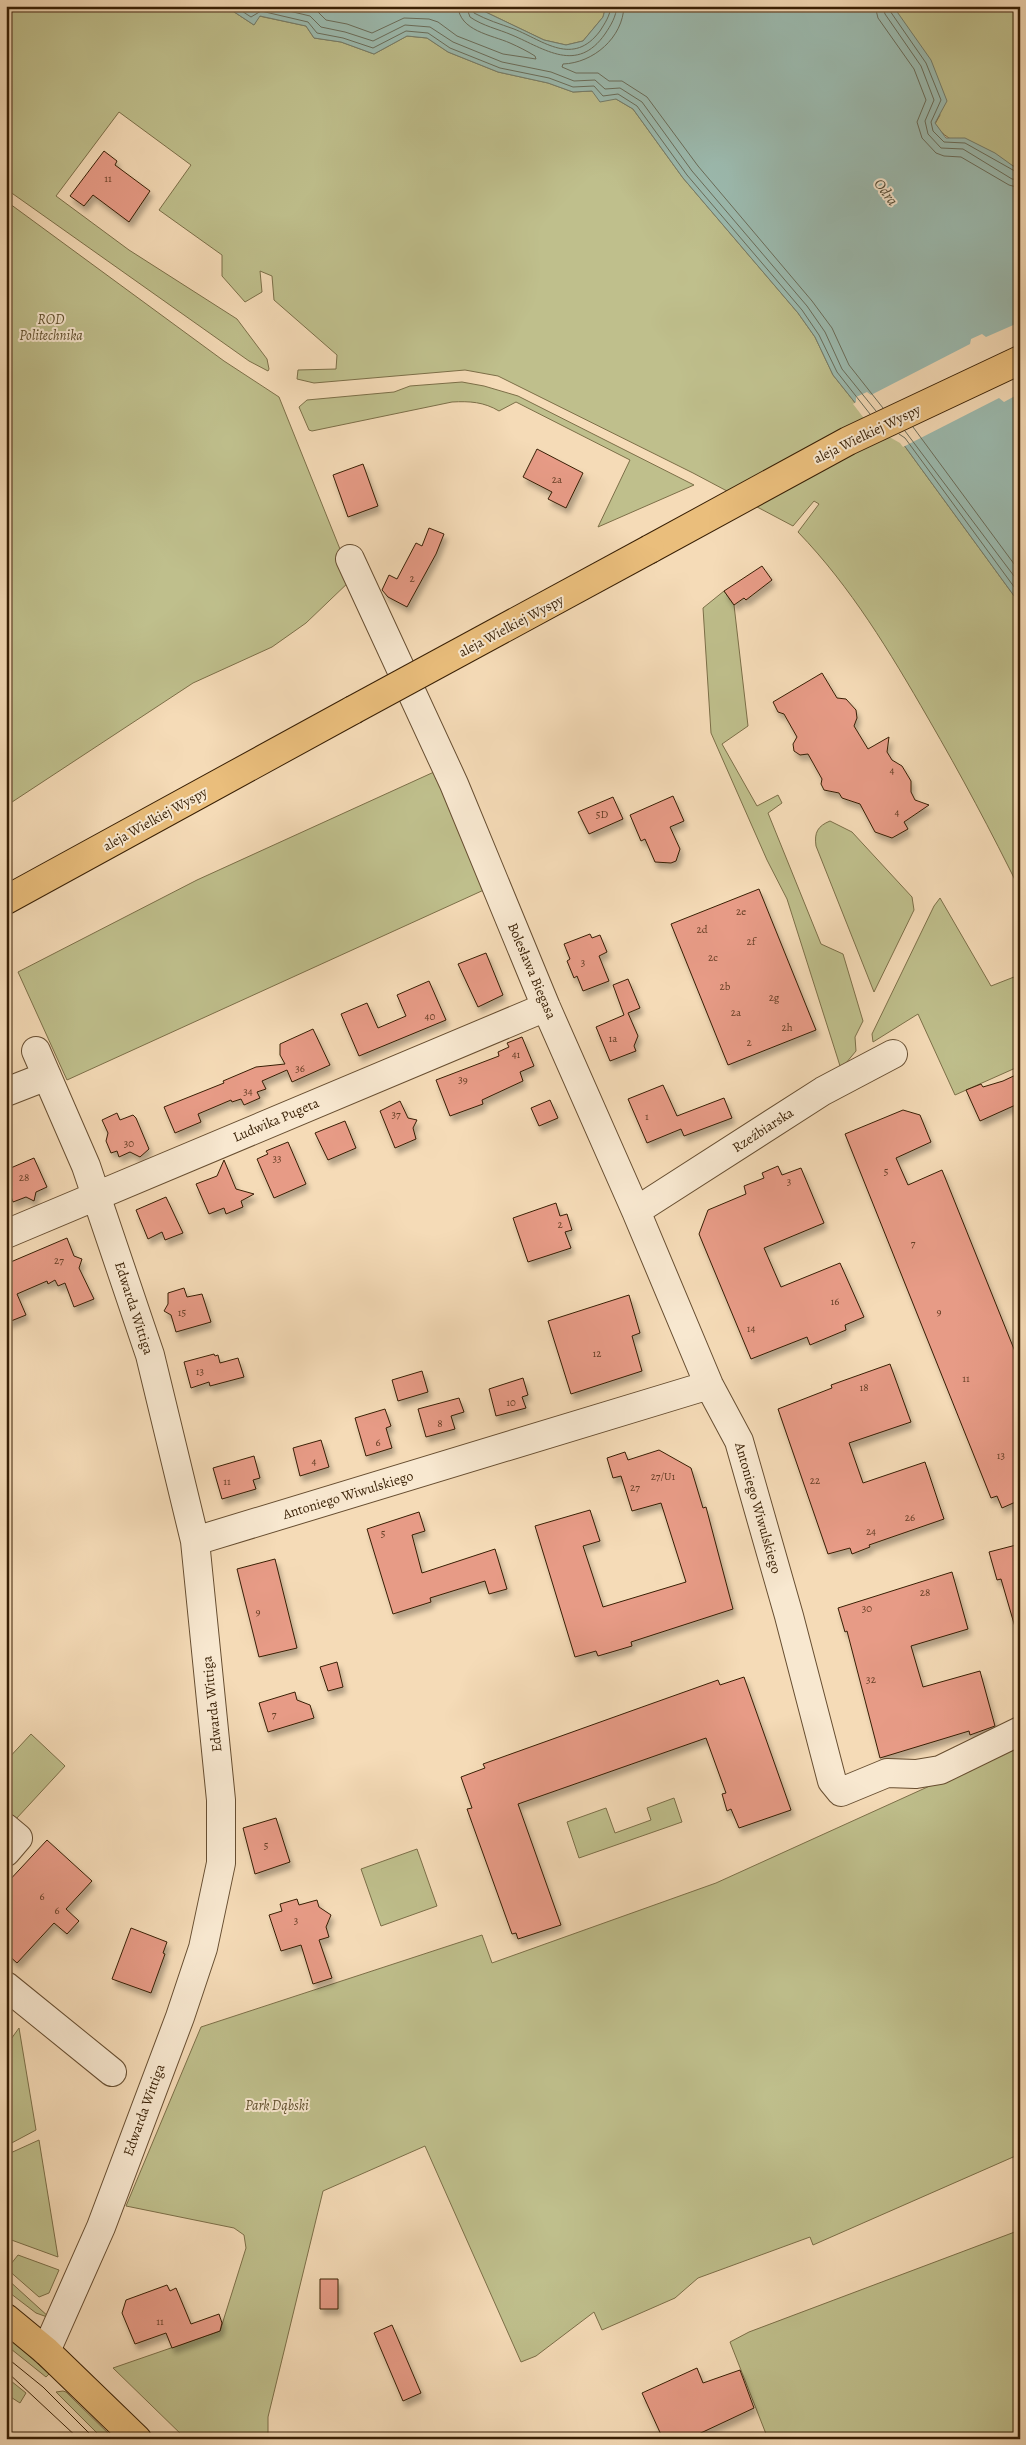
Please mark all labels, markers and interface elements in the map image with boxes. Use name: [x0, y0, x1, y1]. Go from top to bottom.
house number: 11: [104, 171, 112, 186]
water label: Odra: [869, 174, 903, 210]
park label: ROD Politechnika: [19, 310, 83, 345]
street label: aleja Wielkiej Wyspy: [810, 400, 924, 468]
house number: 2a: [552, 472, 563, 487]
house number: 2: [409, 571, 415, 586]
street label: aleja Wielkiej Wyspy: [455, 590, 568, 662]
house number: 4: [890, 763, 895, 778]
street label: aleja Wielkiej Wyspy: [99, 782, 211, 856]
house number: 4: [895, 805, 900, 820]
house number: 5D: [596, 807, 608, 822]
house number: 2e: [736, 904, 746, 919]
street label: Bolesława Biegasa: [503, 920, 561, 1023]
house number: 2d: [696, 922, 708, 937]
house number: 2f: [747, 934, 757, 949]
house number: 2c: [708, 950, 718, 965]
house number: 3: [581, 955, 585, 970]
house number: 2b: [720, 979, 731, 994]
house number: 2g: [769, 990, 780, 1005]
house number: 2a: [731, 1005, 742, 1020]
house number: 40: [425, 1009, 436, 1024]
house number: 2h: [781, 1020, 793, 1035]
house number: 1a: [609, 1031, 618, 1046]
house number: 2: [746, 1035, 752, 1050]
house number: 41: [512, 1047, 521, 1062]
house number: 36: [295, 1061, 305, 1076]
house number: 39: [458, 1072, 468, 1087]
house number: 34: [243, 1084, 253, 1099]
street label: Ludwika Pugeta: [230, 1093, 322, 1147]
street label: Rzeźbiarska: [729, 1103, 798, 1157]
house number: 37: [391, 1107, 401, 1122]
house number: 1: [645, 1109, 649, 1124]
house number: 30: [124, 1136, 134, 1151]
house number: 33: [272, 1151, 282, 1166]
house number: 5: [884, 1164, 889, 1179]
house number: 28: [19, 1170, 29, 1185]
house number: 3: [787, 1174, 791, 1189]
house number: 2: [557, 1217, 563, 1232]
house number: 7: [911, 1236, 916, 1251]
house number: 27: [54, 1253, 64, 1268]
street label: Edwarda Wittiga: [110, 1259, 158, 1357]
house number: 16: [831, 1294, 839, 1309]
house number: 9: [936, 1304, 942, 1319]
house number: 15: [178, 1305, 187, 1320]
house number: 14: [747, 1321, 755, 1336]
house number: 12: [593, 1346, 602, 1361]
house number: 13: [196, 1364, 204, 1379]
house number: 11: [962, 1371, 970, 1386]
house number: 18: [859, 1380, 869, 1395]
house number: 10: [506, 1395, 516, 1410]
house number: 8: [437, 1416, 443, 1431]
house number: 6: [375, 1435, 381, 1450]
street label: Antoniego Wiwulskiego: [730, 1439, 786, 1576]
house number: 13: [997, 1448, 1005, 1463]
house number: 4: [312, 1454, 317, 1469]
street label: Antoniego Wiwulskiego: [279, 1466, 416, 1524]
house number: 27/U1: [651, 1469, 676, 1484]
house number: 22: [810, 1473, 820, 1488]
house number: 11: [223, 1474, 231, 1489]
house number: 27: [630, 1480, 640, 1495]
house number: 26: [905, 1510, 915, 1525]
house number: 24: [866, 1524, 876, 1539]
house number: 5: [381, 1526, 386, 1541]
house number: 28: [920, 1585, 930, 1600]
house number: 30: [862, 1601, 872, 1616]
house number: 9: [255, 1604, 261, 1619]
street label: Edwarda Wittiga: [197, 1654, 226, 1753]
house number: 32: [866, 1672, 876, 1687]
house number: 7: [272, 1707, 277, 1722]
house number: 5: [264, 1838, 269, 1853]
house number: 6: [39, 1889, 45, 1904]
house number: 6: [54, 1903, 60, 1918]
house number: 3: [294, 1913, 298, 1928]
street label: Edwarda Wittiga: [119, 2061, 170, 2159]
park label: Park Dąbski: [245, 2096, 309, 2115]
house number: 11: [156, 2314, 164, 2329]

